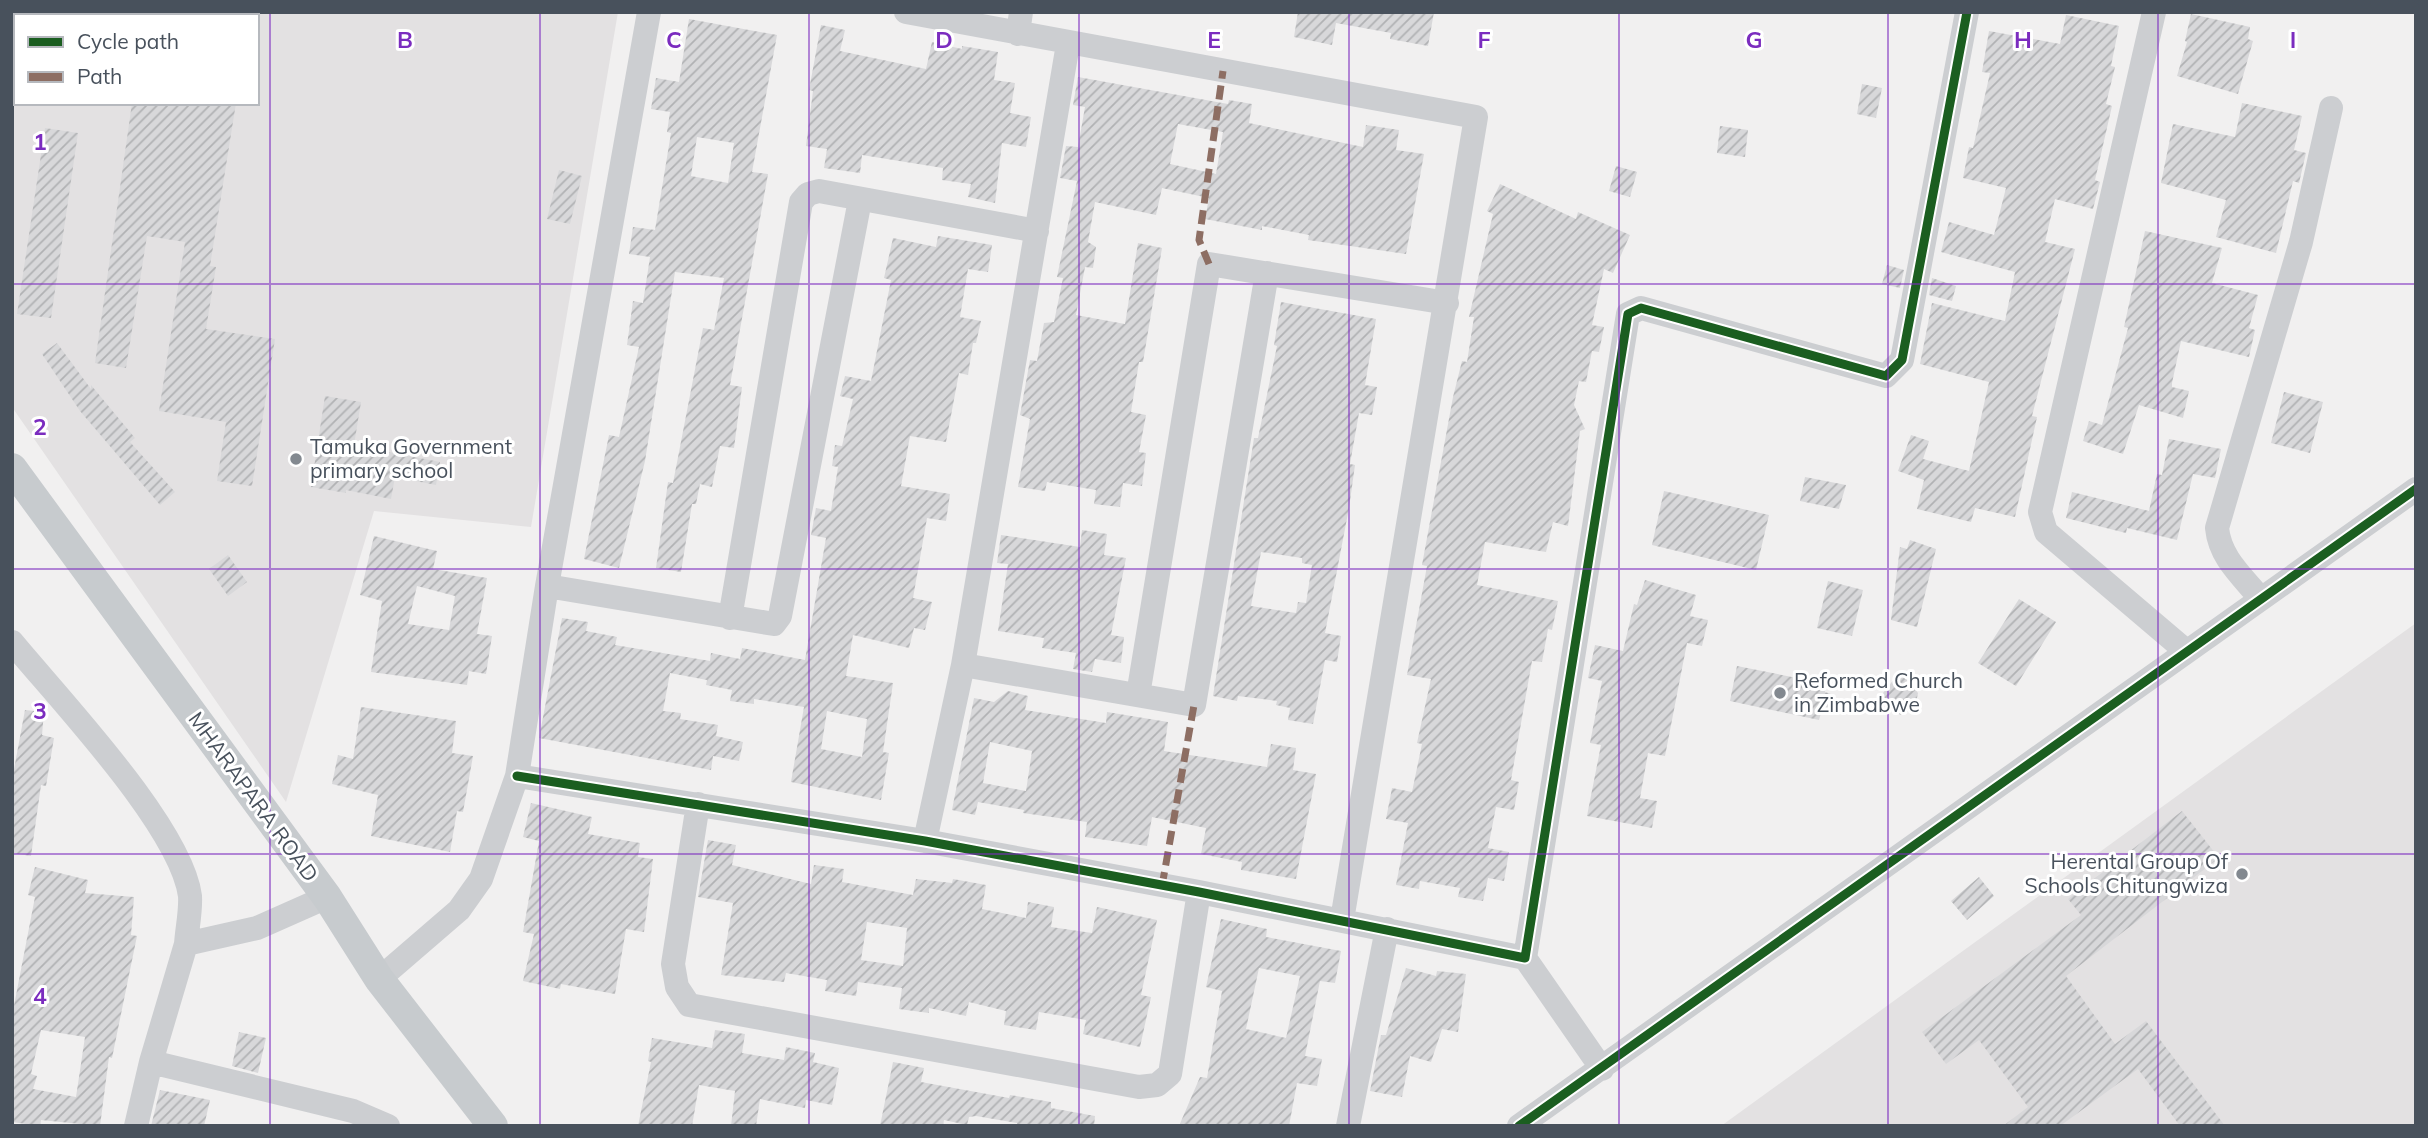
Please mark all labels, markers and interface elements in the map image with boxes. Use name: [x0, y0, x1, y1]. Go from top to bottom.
legend: [14, 14, 259, 105]
text: B: [397, 25, 413, 54]
text: C: [666, 25, 682, 54]
text: D: [935, 25, 953, 54]
text: E: [1207, 25, 1221, 54]
text: F: [1477, 25, 1491, 54]
text: G: [1745, 25, 1763, 54]
text: H: [2014, 25, 2032, 54]
text: I: [2290, 25, 2296, 54]
text: Cycle path: [77, 28, 179, 54]
text: Path: [77, 63, 122, 89]
text: 1: [33, 127, 47, 156]
text: 2: [33, 412, 47, 441]
place label: Tamuka Government primary school: [310, 433, 512, 483]
marker: Tamuka Government primary school: [288, 451, 304, 467]
place label: Reformed Church in Zimbabwe: [1794, 667, 1963, 717]
marker: Reformed Church in Zimbabwe: [1772, 685, 1788, 701]
text: 3: [33, 696, 47, 725]
street label: MHARAPARA ROAD: [183, 706, 324, 886]
place label: Herental Group Of Schools Chitungwiza: [2025, 848, 2229, 898]
marker: Herental Group Of Schools Chitungwiza: [2234, 866, 2250, 882]
text: 4: [33, 981, 47, 1010]

